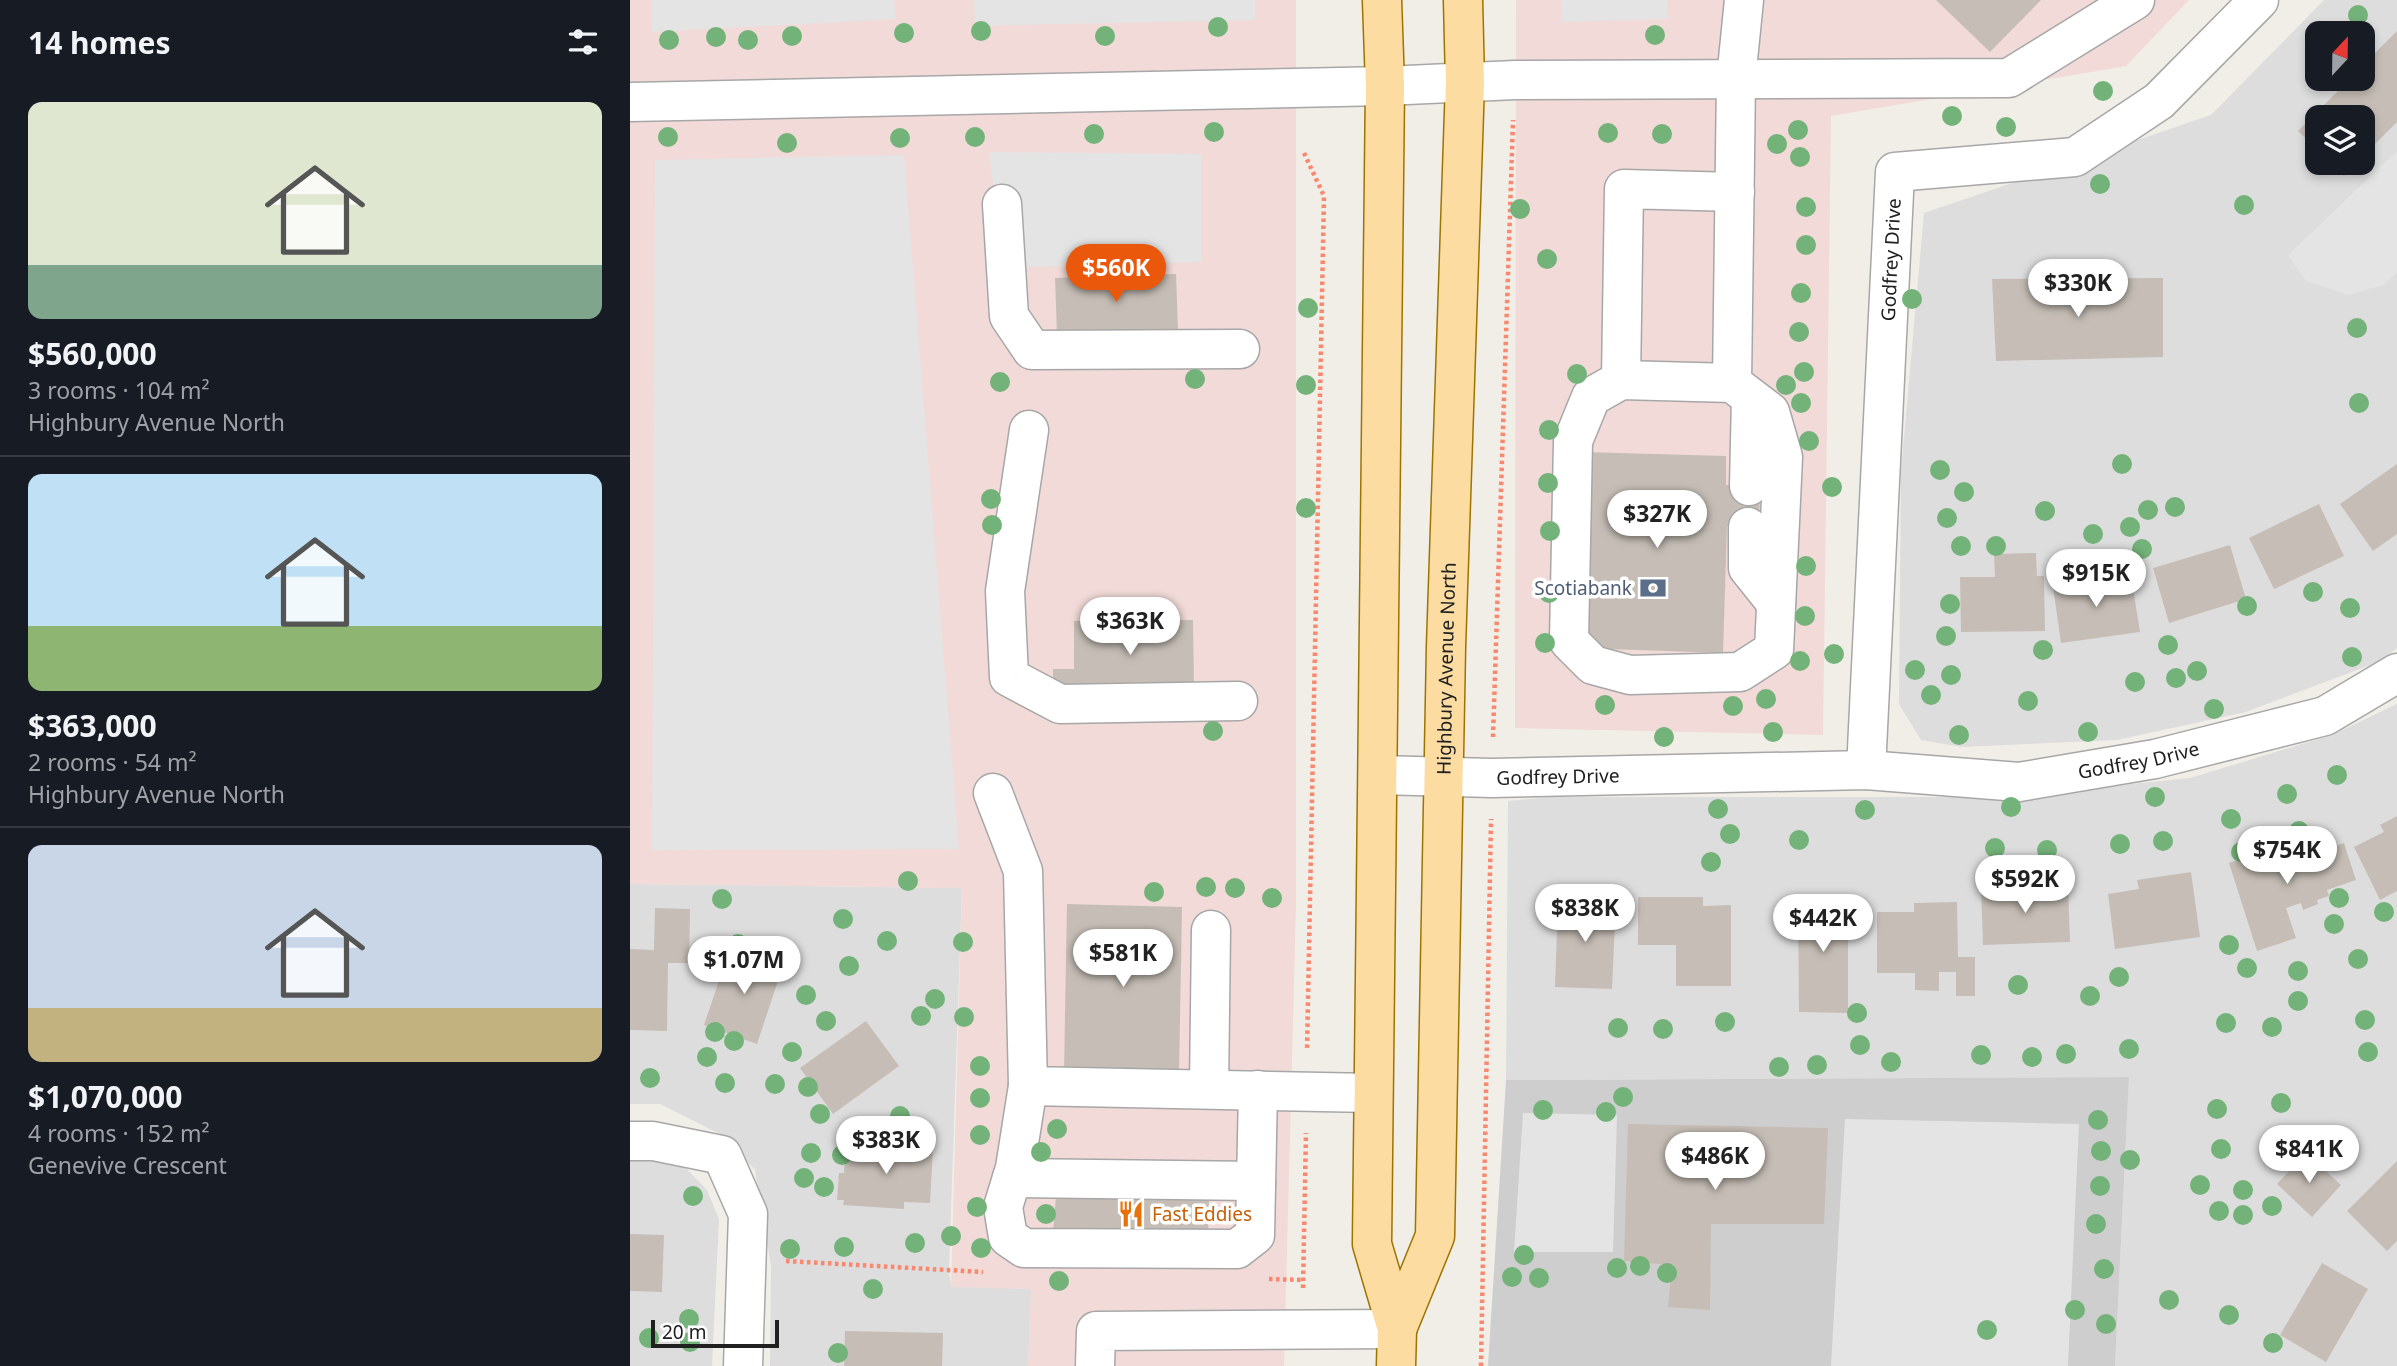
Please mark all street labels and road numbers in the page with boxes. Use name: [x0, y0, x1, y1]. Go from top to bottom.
street label: Godfrey Drive: [1875, 198, 1907, 322]
street label: Highbury Avenue North: [1431, 562, 1462, 775]
street label: Godfrey Drive: [2076, 735, 2202, 785]
street label: Godfrey Drive: [1496, 762, 1620, 791]

